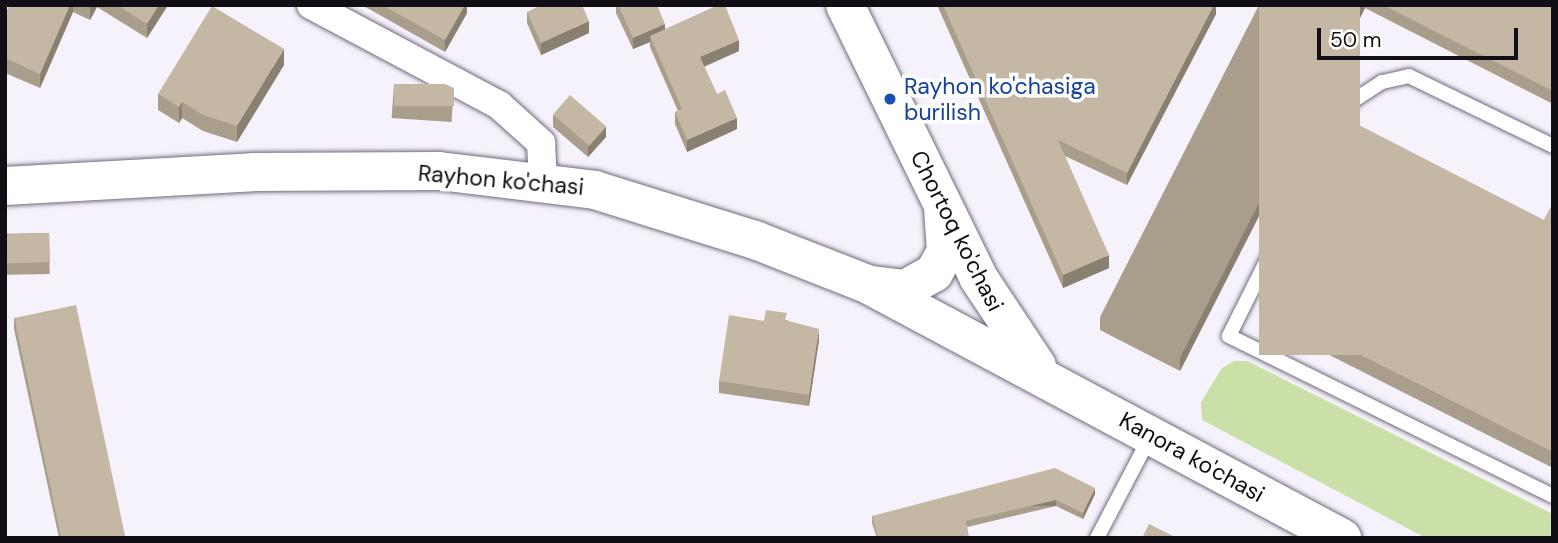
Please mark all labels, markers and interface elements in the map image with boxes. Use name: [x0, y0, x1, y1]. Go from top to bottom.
scale bar: [1320, 14, 1521, 58]
text: 50 m: [1330, 26, 1381, 54]
place label: Rayhon ko'chasiga burilish: [904, 72, 1096, 126]
marker: Rayhon ko'chasiga burilish: [882, 91, 898, 107]
street label: Chortoq ko'chasi: [905, 146, 1009, 316]
street label: Rayhon ko'chasi: [417, 159, 585, 201]
street label: Kanora ko'chasi: [1115, 406, 1269, 508]

